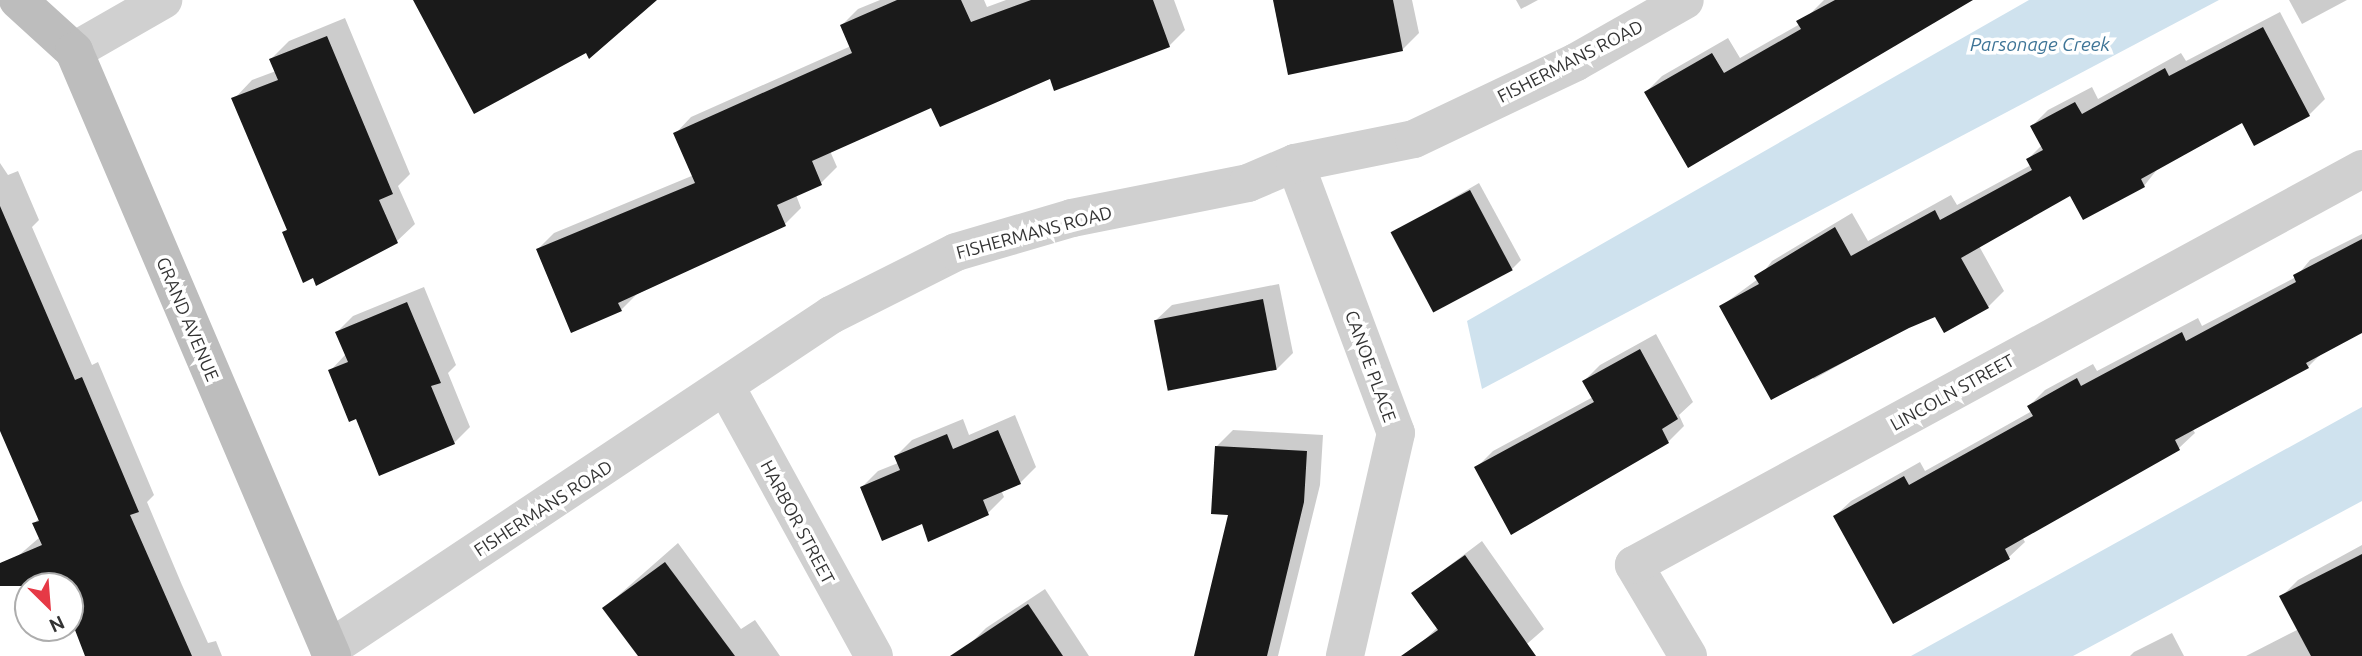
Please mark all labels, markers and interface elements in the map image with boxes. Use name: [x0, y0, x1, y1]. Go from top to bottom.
street label: FISHERMANS ROAD: [1494, 15, 1646, 107]
water label: Parsonage Creek: [1970, 34, 2110, 56]
street label: FISHERMANS ROAD: [954, 201, 1114, 263]
street label: GRAND AVENUE: [152, 254, 224, 384]
street label: CANOE PLACE: [1341, 307, 1401, 425]
street label: LINCOLN STREET: [1886, 349, 2018, 435]
street label: FISHERMANS ROAD: [470, 455, 616, 561]
street label: HARBOR STREET: [756, 456, 840, 588]
north arrow: [14, 572, 84, 642]
text: N: [46, 611, 68, 637]

